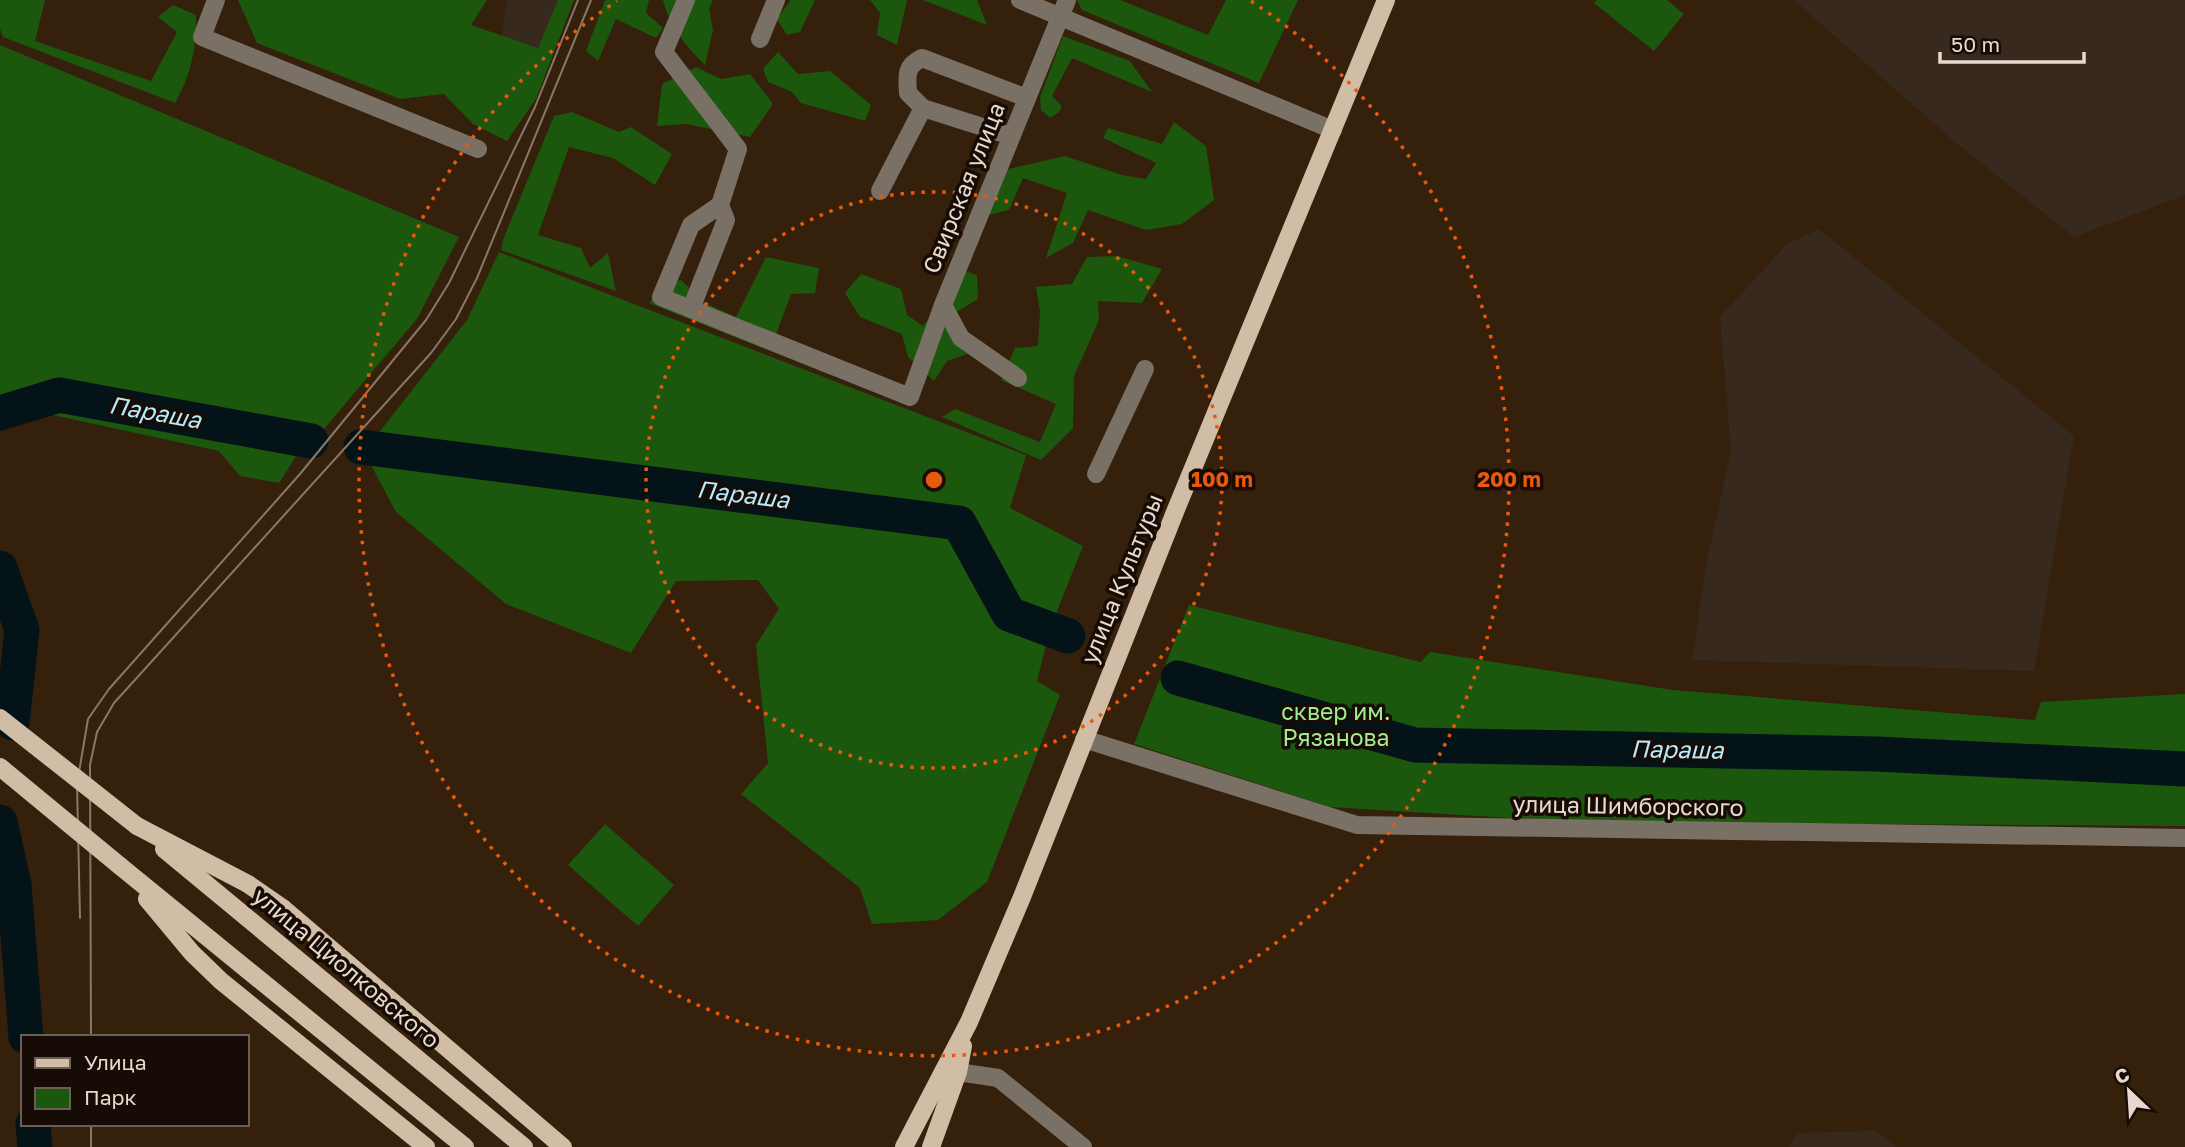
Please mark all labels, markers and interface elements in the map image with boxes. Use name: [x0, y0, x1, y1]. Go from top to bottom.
scale bar: [1940, 21, 2084, 65]
text: 50 m: [1951, 31, 2000, 57]
street label: Свирская улица: [916, 98, 1010, 277]
water label: Параша: [107, 389, 205, 434]
text: 100 m: [1191, 466, 1253, 492]
text: 200 m: [1477, 466, 1541, 492]
centre of rings: [922, 468, 946, 492]
water label: Параша: [695, 473, 792, 514]
street label: улица Культуры: [1074, 490, 1168, 668]
park label: сквер им. Рязанова: [1281, 697, 1391, 751]
water label: Параша: [1630, 733, 1725, 764]
street label: улица Шимборского: [1512, 789, 1744, 821]
street label: улица Циолковского: [248, 881, 446, 1053]
legend: [21, 1035, 248, 1126]
text: Улица: [84, 1049, 147, 1075]
north arrow: [2094, 1056, 2164, 1126]
text: С: [2111, 1062, 2133, 1088]
text: Парк: [84, 1084, 137, 1110]

